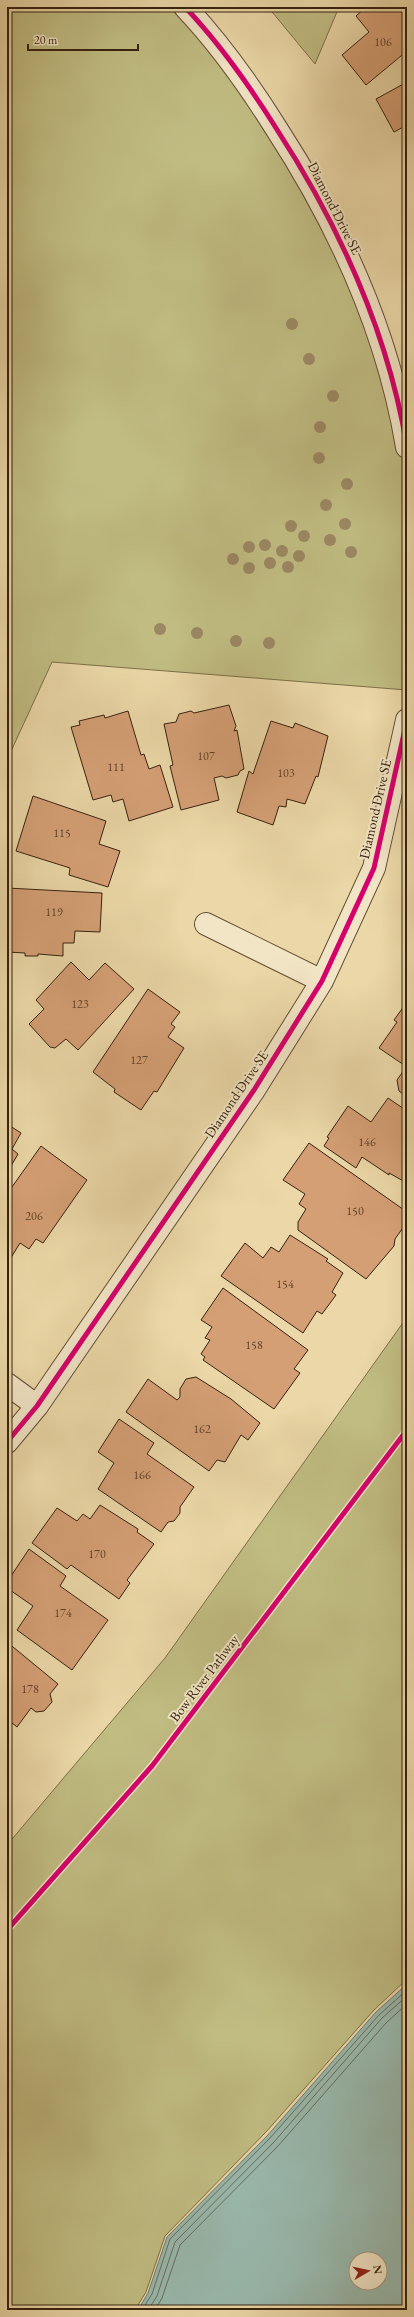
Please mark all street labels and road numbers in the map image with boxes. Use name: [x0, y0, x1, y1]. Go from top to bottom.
street label: Diamond Drive SE: [304, 159, 366, 258]
street label: Diamond Drive SE: [355, 757, 395, 861]
street label: Diamond Drive SE: [200, 1047, 272, 1141]
street label: Bow River Pathway: [165, 1630, 243, 1725]

